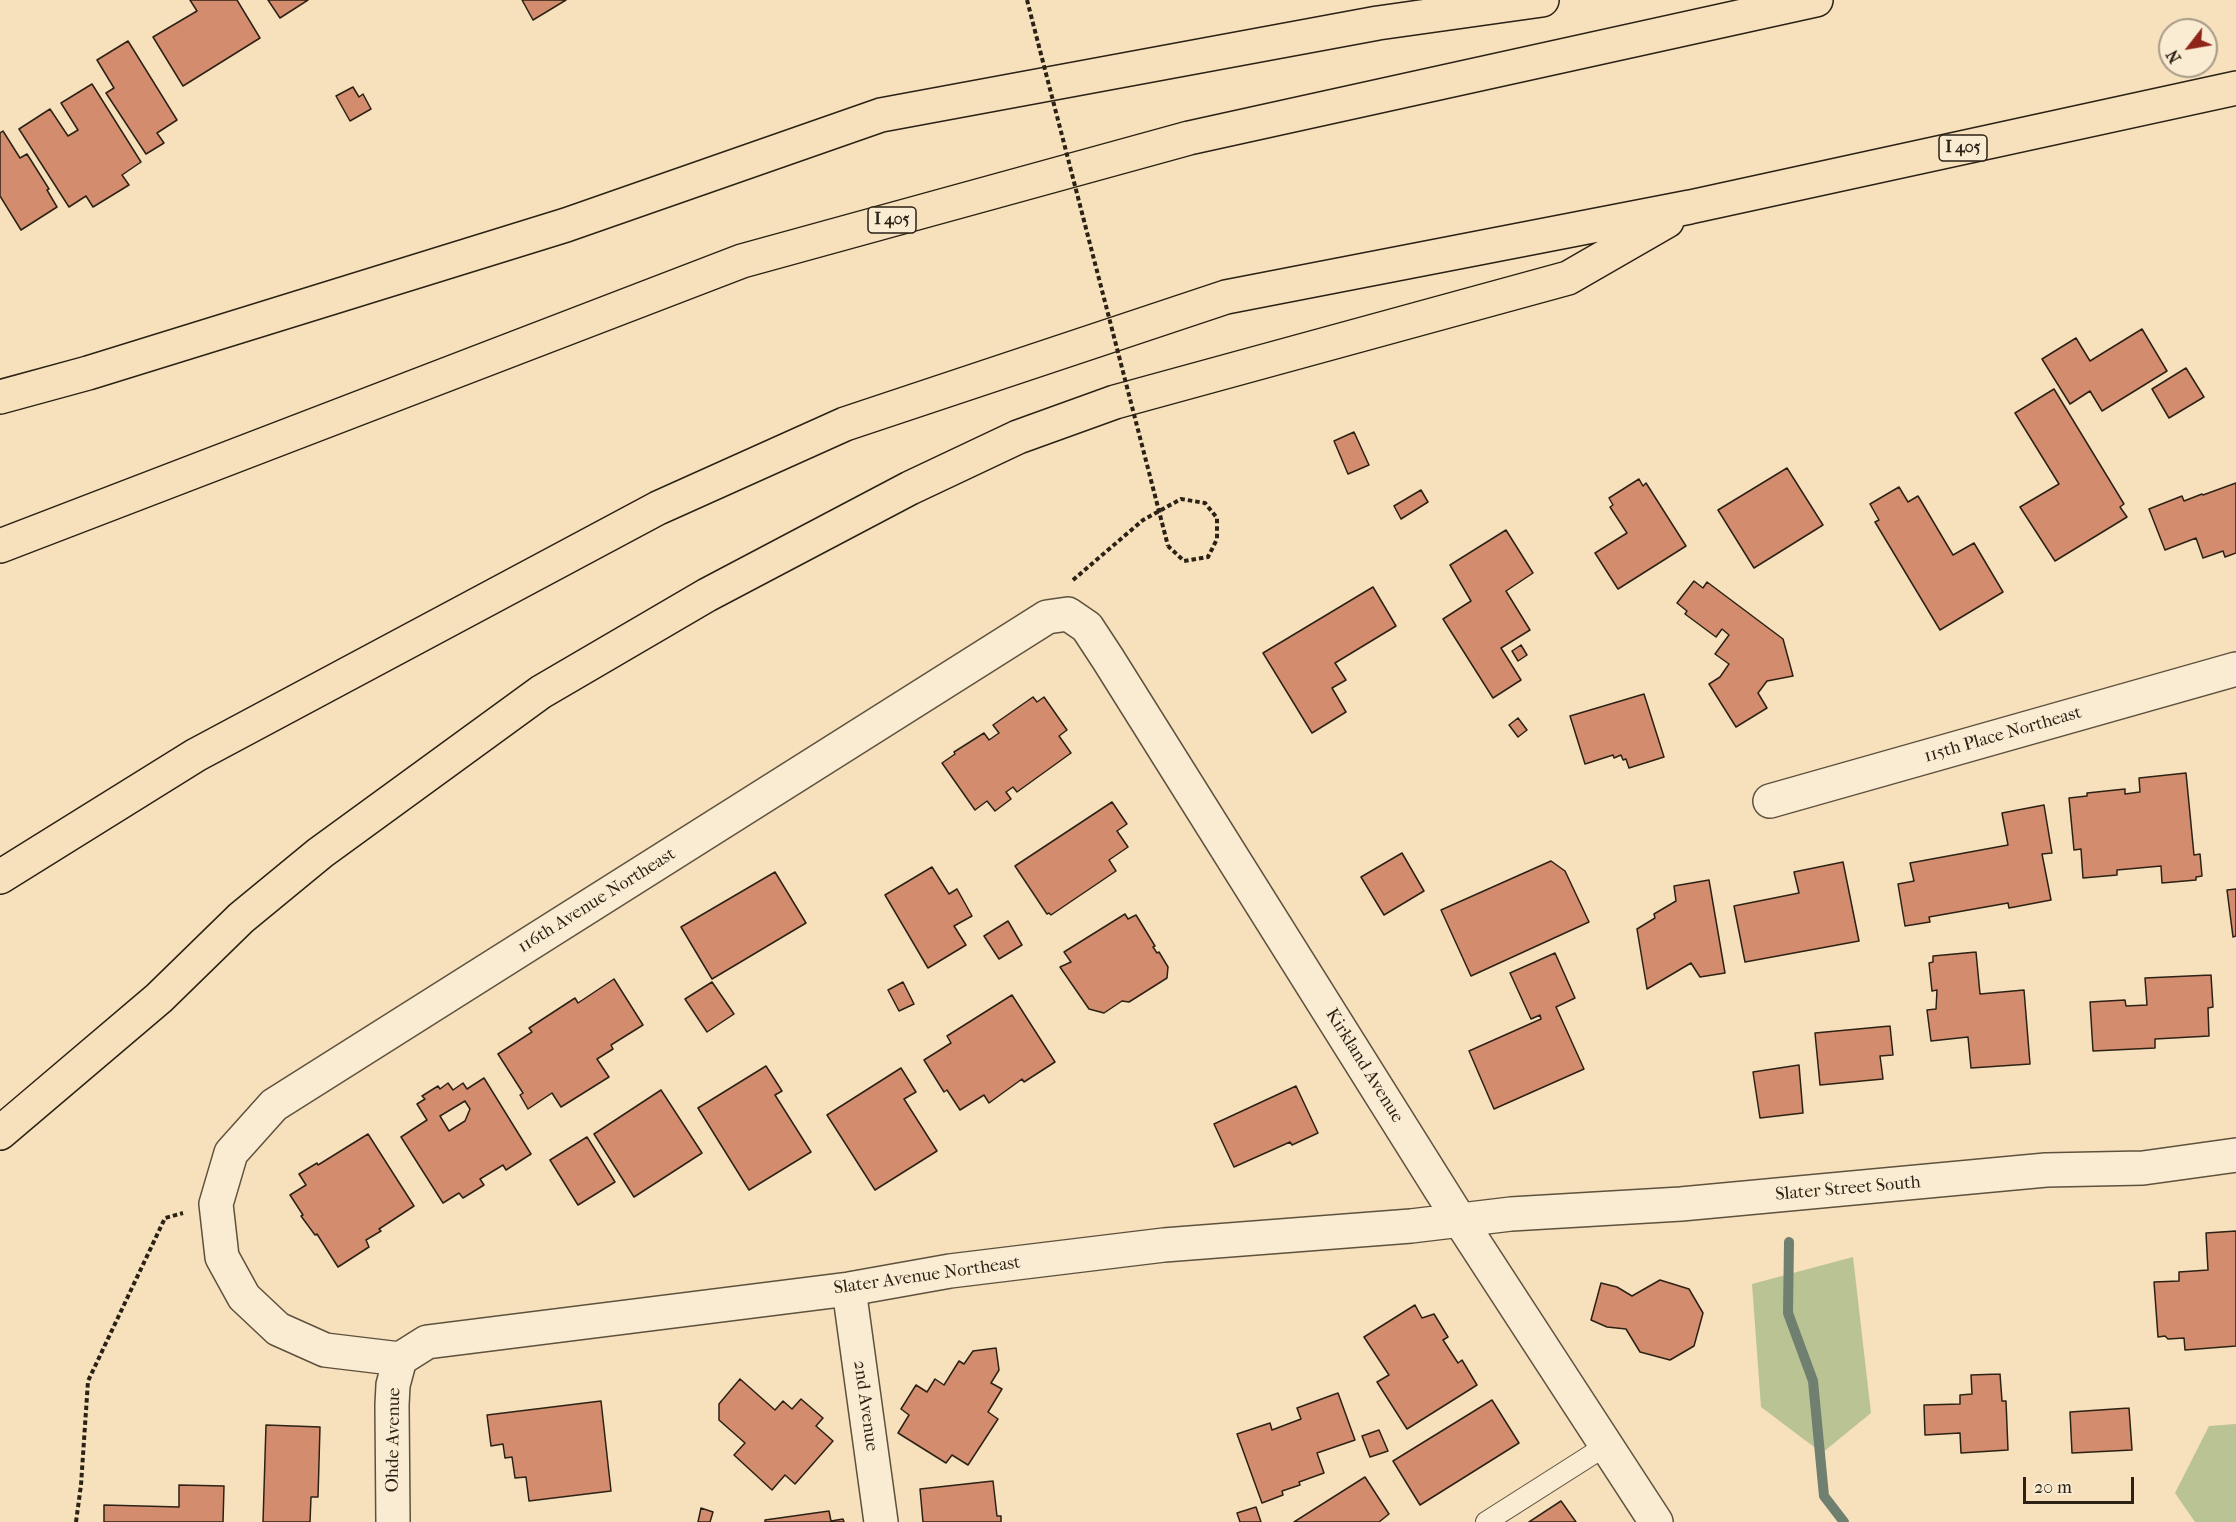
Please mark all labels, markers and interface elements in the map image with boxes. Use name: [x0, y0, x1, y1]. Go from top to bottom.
north arrow: [2158, 18, 2218, 78]
text: N: [2163, 46, 2185, 67]
road number: I 405: [1939, 135, 1987, 161]
road number: I 405: [868, 207, 916, 233]
street label: 115th Place Northeast: [1922, 702, 2084, 768]
street label: 116th Avenue Northeast: [514, 844, 680, 958]
street label: Kirkland Avenue: [1320, 1005, 1408, 1127]
street label: Slater Street South: [1774, 1172, 1922, 1206]
street label: Slater Avenue Northeast: [832, 1252, 1022, 1300]
street label: 2nd Avenue: [848, 1359, 882, 1453]
street label: Ohde Avenue: [382, 1387, 406, 1493]
scale bar: [2026, 1465, 2137, 1503]
text: 20 m: [2034, 1477, 2072, 1498]

